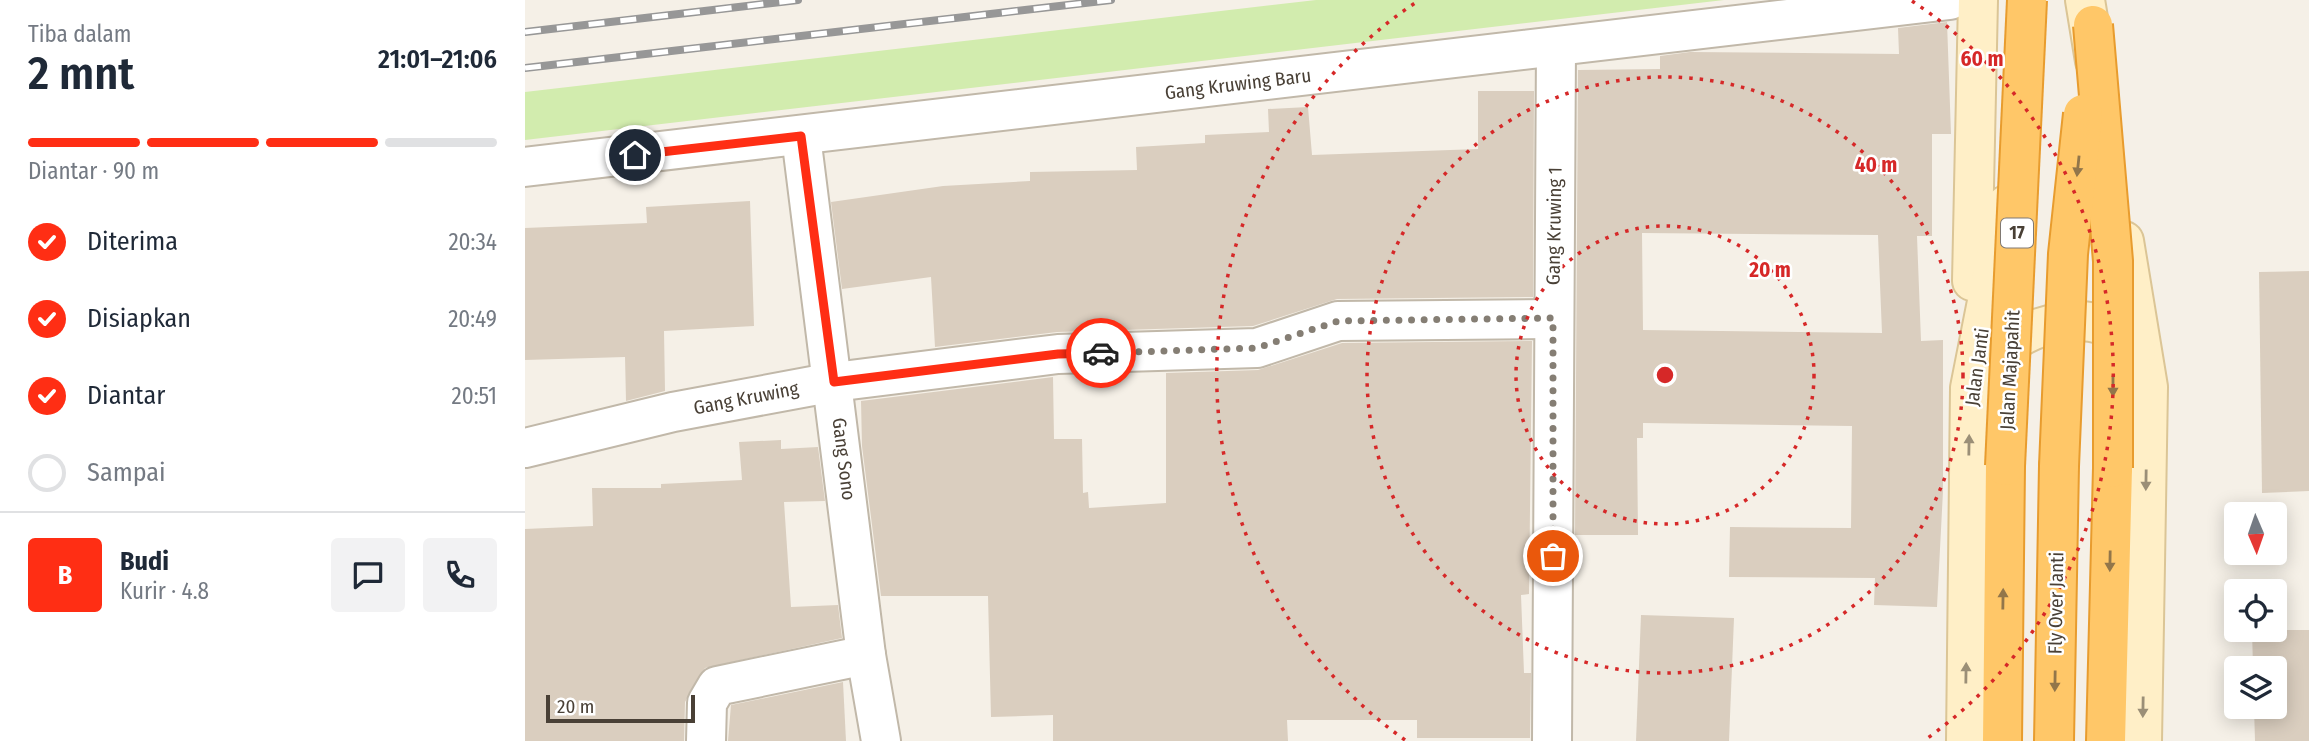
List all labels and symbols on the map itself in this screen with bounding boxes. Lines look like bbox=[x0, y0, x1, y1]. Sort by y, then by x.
text: 60 m bbox=[1961, 46, 2003, 72]
street label: Gang Kruwing Baru bbox=[1164, 64, 1312, 104]
pin bbox=[605, 125, 665, 185]
text: 40 m bbox=[1855, 152, 1897, 178]
one-way arrow bbox=[2072, 155, 2083, 177]
street label: Gang Kruwing 1 bbox=[1541, 167, 1567, 285]
road number: 17 bbox=[2001, 218, 2033, 247]
text: 20 m bbox=[1748, 257, 1791, 283]
street label: Jalan Majapahit bbox=[1995, 309, 2025, 431]
courier bbox=[1066, 318, 1136, 388]
street label: Jalan Janti bbox=[1960, 327, 1994, 407]
centre of rings bbox=[1653, 363, 1677, 387]
one-way arrow bbox=[2107, 375, 2119, 397]
street label: Gang Kruwing bbox=[692, 377, 800, 419]
street label: Gang Sono bbox=[828, 416, 860, 502]
one-way arrow bbox=[1963, 434, 1975, 456]
one-way arrow bbox=[2141, 469, 2152, 491]
north arrow bbox=[2224, 502, 2287, 565]
pin bbox=[1523, 526, 1583, 586]
one-way arrow bbox=[2105, 550, 2116, 572]
street label: Fly Over Janti bbox=[2044, 552, 2068, 654]
one-way arrow bbox=[1997, 588, 2009, 610]
one-way arrow bbox=[1961, 662, 1972, 684]
one-way arrow bbox=[2049, 670, 2061, 692]
scale bar bbox=[546, 692, 695, 724]
one-way arrow bbox=[2137, 696, 2149, 718]

